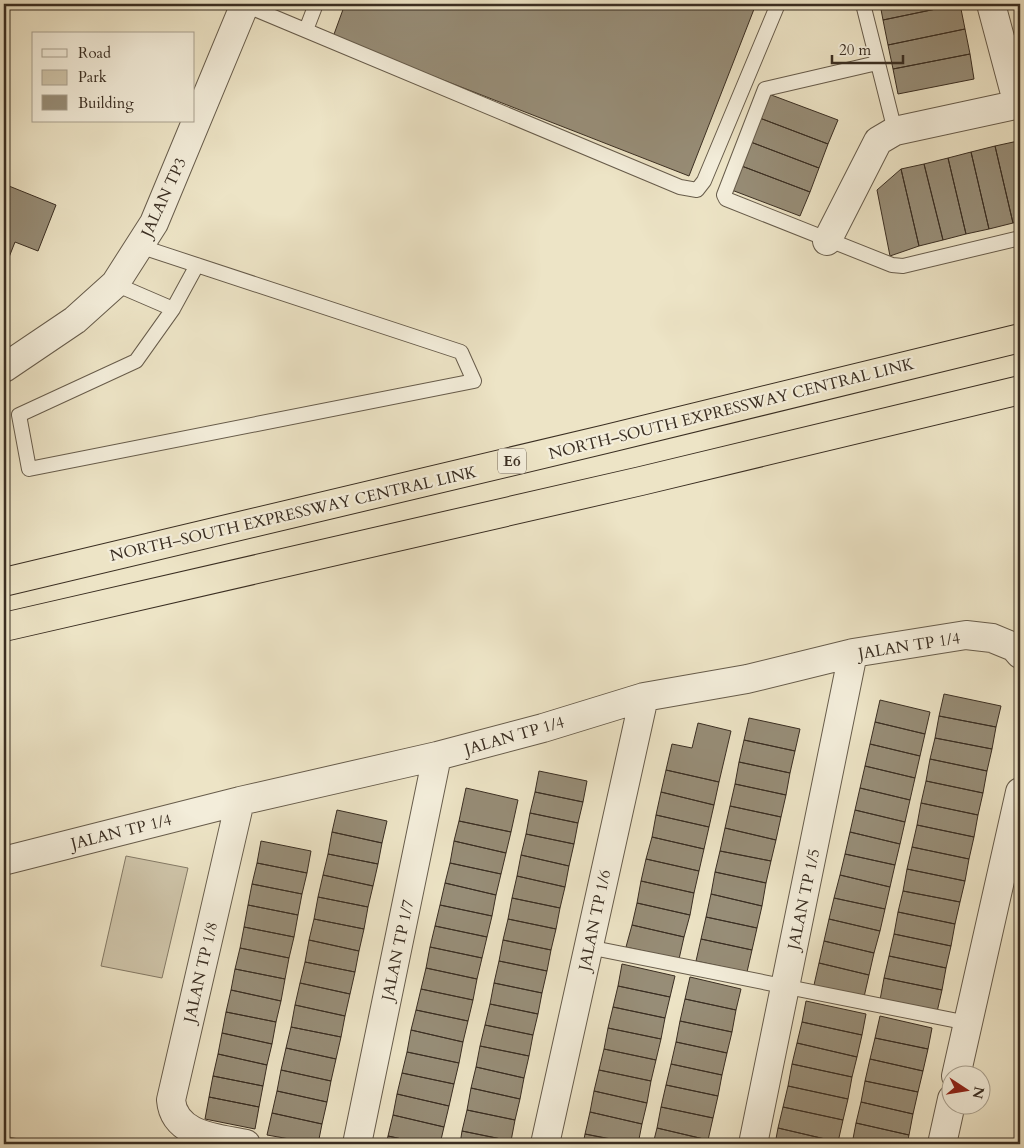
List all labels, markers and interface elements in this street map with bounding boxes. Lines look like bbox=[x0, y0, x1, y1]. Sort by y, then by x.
legend bbox=[32, 32, 195, 122]
scale bar bbox=[832, 32, 903, 64]
text: 20 m bbox=[839, 40, 871, 60]
text: Road bbox=[78, 43, 111, 63]
text: Park bbox=[78, 67, 107, 87]
text: Building bbox=[78, 93, 134, 113]
street label: JALAN TP3 bbox=[135, 154, 192, 242]
street label: NORTH–SOUTH EXPRESSWAY CENTRAL LINK bbox=[546, 353, 916, 465]
road number: E6 bbox=[498, 448, 526, 474]
street label: NORTH–SOUTH EXPRESSWAY CENTRAL LINK bbox=[108, 461, 479, 567]
street label: JALAN TP 1/4 bbox=[855, 627, 962, 665]
street label: JALAN TP 1/4 bbox=[460, 711, 567, 761]
street label: JALAN TP 1/4 bbox=[67, 809, 174, 856]
street label: JALAN TP 1/5 bbox=[782, 847, 825, 954]
street label: JALAN TP 1/6 bbox=[573, 868, 616, 975]
street label: JALAN TP 1/7 bbox=[376, 898, 419, 1005]
street label: JALAN TP 1/8 bbox=[178, 920, 223, 1027]
north arrow bbox=[942, 1066, 992, 1116]
text: N bbox=[968, 1085, 989, 1101]

